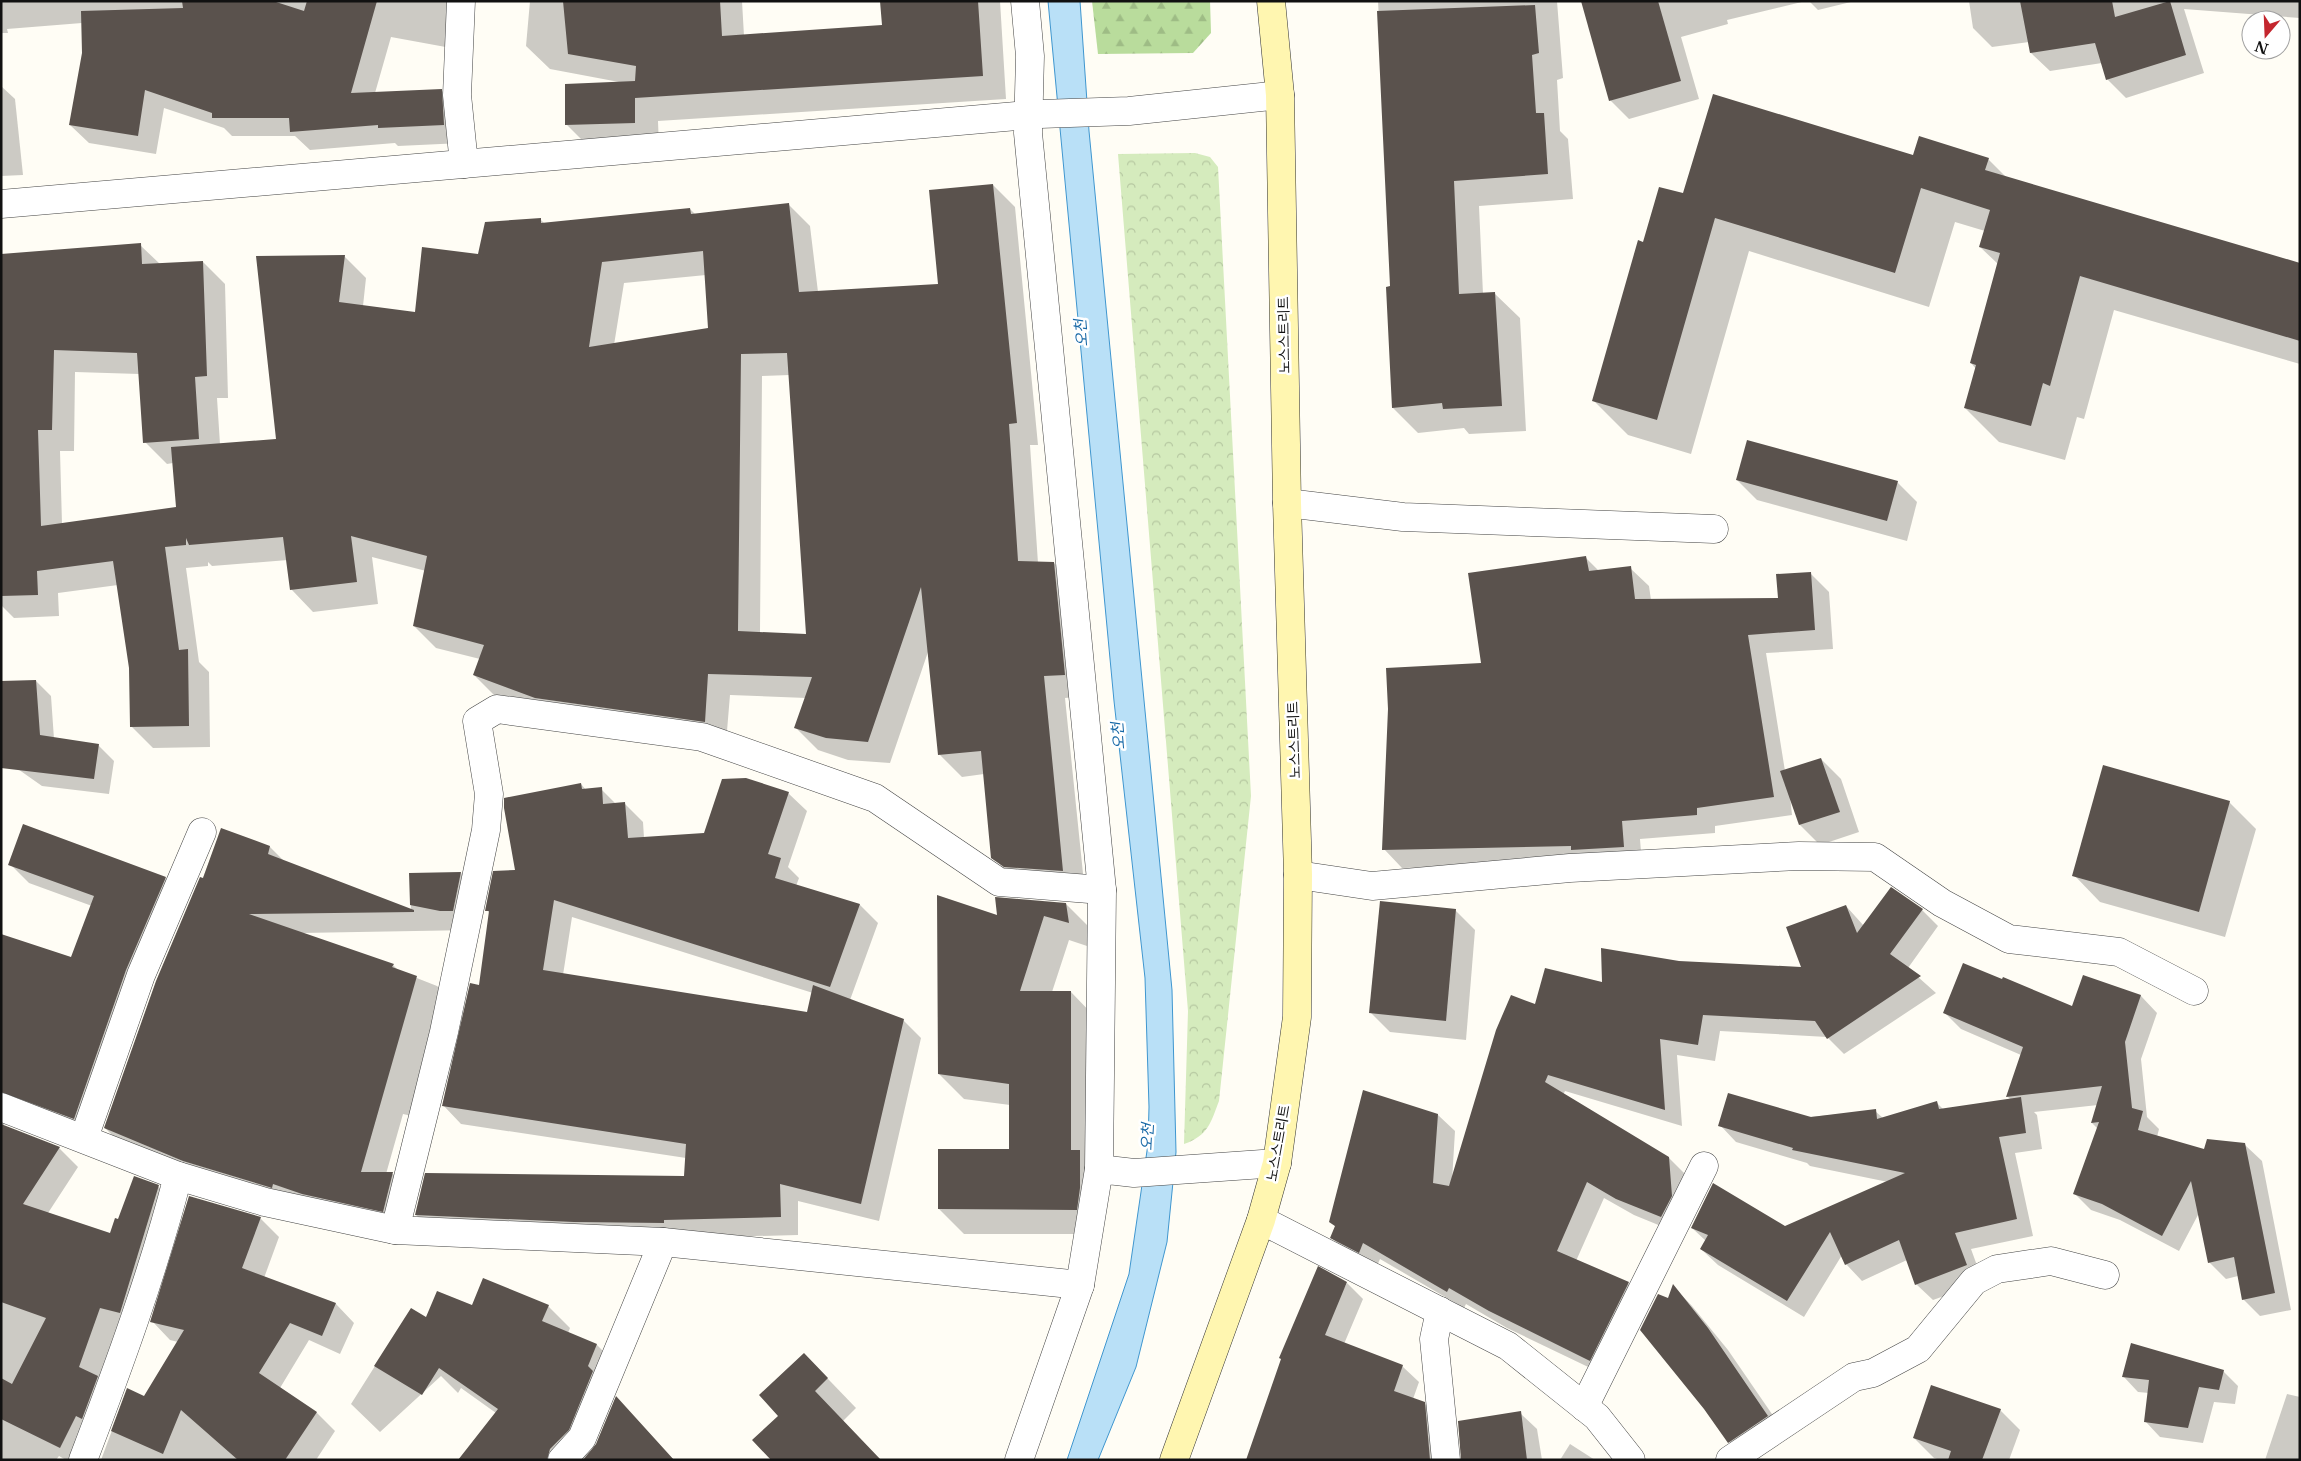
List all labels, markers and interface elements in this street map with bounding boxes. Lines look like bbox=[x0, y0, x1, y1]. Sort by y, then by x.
north arrow bbox=[2241, 10, 2291, 60]
text: N bbox=[2253, 37, 2271, 58]
street label: 노스스트리트 bbox=[1274, 296, 1294, 374]
water label: 오천 bbox=[1070, 316, 1092, 348]
street label: 노스스트리트 bbox=[1284, 701, 1304, 779]
water label: 오천 bbox=[1107, 719, 1129, 751]
street label: 노스스트리트 bbox=[1262, 1103, 1294, 1183]
water label: 오천 bbox=[1137, 1121, 1157, 1151]

